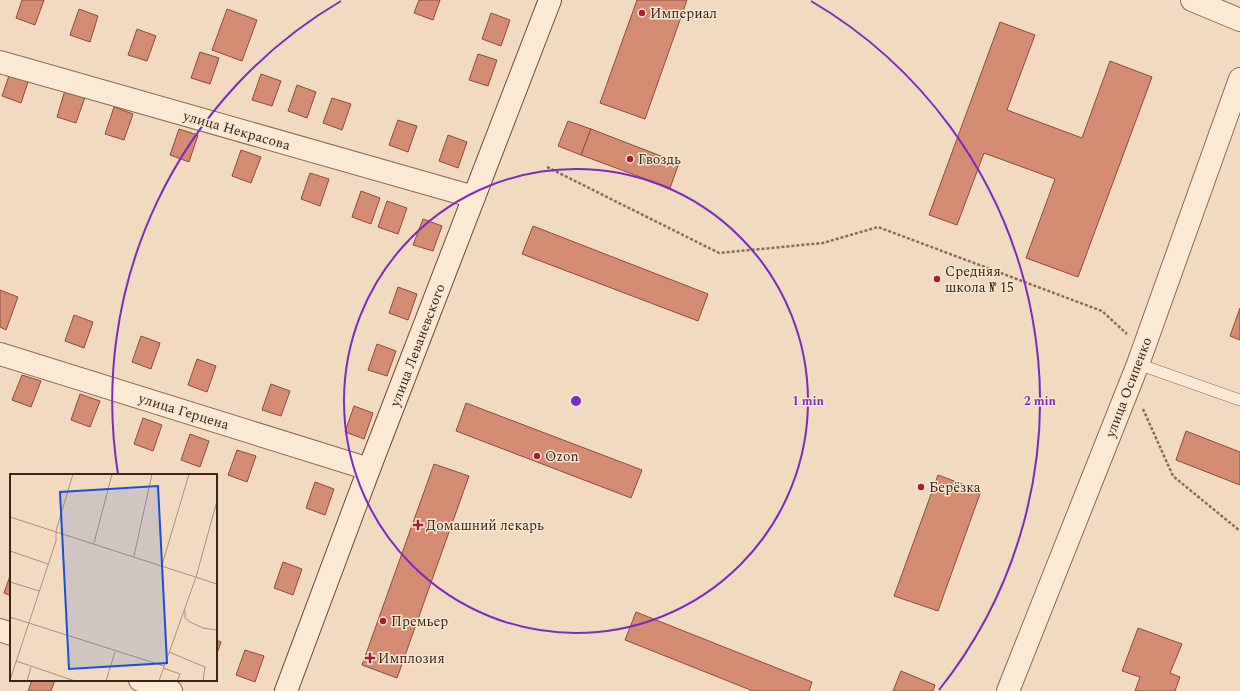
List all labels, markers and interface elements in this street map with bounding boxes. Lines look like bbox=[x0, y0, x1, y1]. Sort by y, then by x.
place label: Империал bbox=[650, 3, 717, 24]
marker: Империал bbox=[637, 8, 647, 18]
street label: улица Некрасова bbox=[180, 105, 293, 156]
place label: Гвоздь bbox=[638, 149, 681, 170]
marker: Гвоздь bbox=[625, 154, 635, 164]
place label: Средняя школа № 15 bbox=[945, 261, 1014, 298]
marker: Средняя школа № 15 bbox=[932, 274, 942, 284]
street label: улица Леваневского bbox=[384, 281, 451, 411]
street label: улица Осипенко bbox=[1099, 334, 1157, 441]
street label: улица Герцена bbox=[135, 387, 232, 435]
text: 1 min bbox=[792, 392, 825, 411]
text: 2 min bbox=[1024, 392, 1057, 411]
centre of rings bbox=[569, 394, 583, 408]
place label: Ozon bbox=[545, 446, 579, 467]
marker: Ozon bbox=[532, 451, 542, 461]
inset map bbox=[10, 474, 217, 681]
place label: Берёзка bbox=[929, 477, 981, 498]
marker: Берёзка bbox=[916, 482, 926, 492]
place label: Домашний лекарь bbox=[426, 515, 544, 536]
marker: Домашний лекарь bbox=[413, 520, 423, 530]
place label: Премьер bbox=[391, 611, 448, 632]
marker: Премьер bbox=[378, 616, 388, 626]
place label: Имплозия bbox=[378, 648, 445, 669]
marker: Имплозия bbox=[365, 653, 375, 663]

